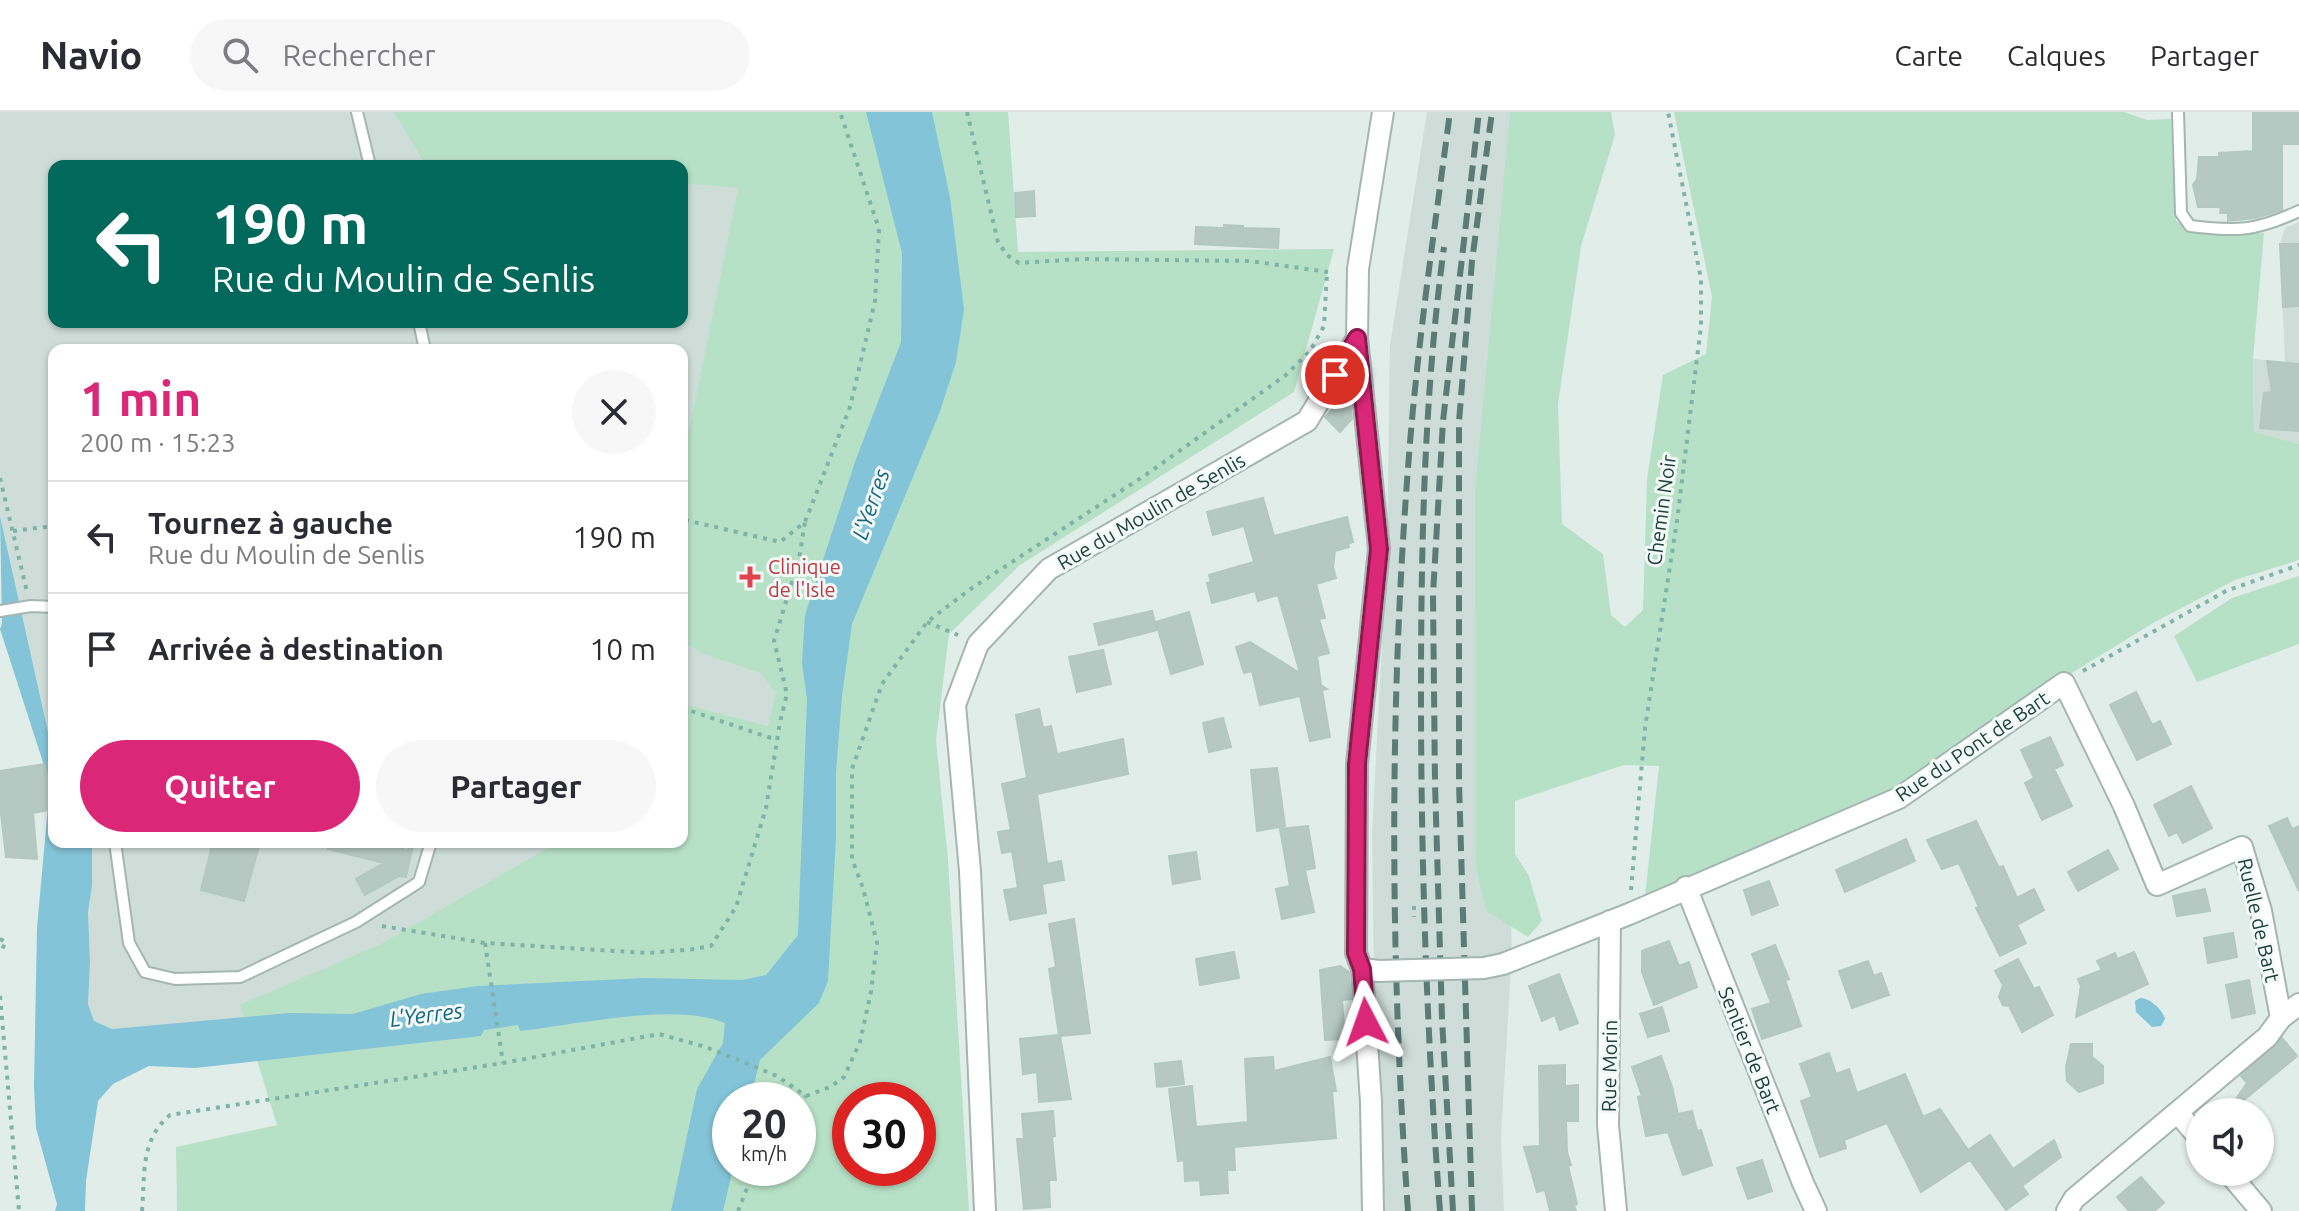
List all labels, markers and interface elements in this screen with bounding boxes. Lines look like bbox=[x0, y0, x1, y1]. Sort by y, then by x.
search box bbox=[190, 19, 750, 91]
icon: search bbox=[218, 33, 262, 77]
text: Navio bbox=[40, 34, 142, 76]
text: Rechercher bbox=[282, 38, 436, 72]
text: Carte bbox=[1894, 40, 1963, 71]
text: Calques bbox=[2007, 40, 2106, 71]
text: Partager bbox=[2150, 40, 2259, 71]
icon: left bbox=[80, 192, 184, 296]
text: 190 m bbox=[212, 192, 368, 255]
text: Rue du Moulin de Senlis bbox=[212, 258, 595, 299]
pin bbox=[1301, 341, 1369, 409]
icon: arrive bbox=[1313, 353, 1357, 397]
button: close bbox=[572, 370, 656, 454]
text: 1 min bbox=[80, 371, 201, 425]
text: 200 m · 15:23 bbox=[80, 428, 236, 457]
street label: Rue du Moulin de Senlis bbox=[1053, 448, 1249, 574]
street label: Chemin Noir bbox=[1642, 453, 1680, 567]
water label: L'Yerres bbox=[846, 465, 894, 543]
text: Tournez à gauche bbox=[148, 506, 393, 540]
icon: left bbox=[80, 515, 124, 559]
text: 190 m bbox=[572, 520, 656, 554]
text: Rue du Moulin de Senlis bbox=[148, 540, 425, 569]
place label: Clinique de l'Isle bbox=[768, 555, 841, 601]
marker: Clinique de l'Isle bbox=[739, 566, 761, 588]
icon: arrive bbox=[80, 627, 124, 671]
text: Arrivée à destination bbox=[148, 632, 444, 666]
text: 10 m bbox=[589, 632, 656, 666]
street label: Rue du Pont de Bart bbox=[1891, 686, 2053, 806]
button: Quitter bbox=[80, 740, 360, 832]
button: Partager bbox=[376, 740, 656, 832]
street label: Ruelle de Bart bbox=[2234, 856, 2284, 984]
position arrow bbox=[1324, 980, 1408, 1064]
street label: Sentier de Bart bbox=[1714, 983, 1786, 1117]
water label: L'Yerres bbox=[388, 997, 464, 1031]
street label: Rue Morin bbox=[1597, 1020, 1621, 1112]
speed limit sign: 30 bbox=[832, 1082, 936, 1186]
map controls bbox=[2186, 1098, 2274, 1186]
button: sound bbox=[2186, 1098, 2274, 1186]
text: 20 bbox=[741, 1101, 787, 1146]
text: km/h bbox=[741, 1142, 787, 1165]

